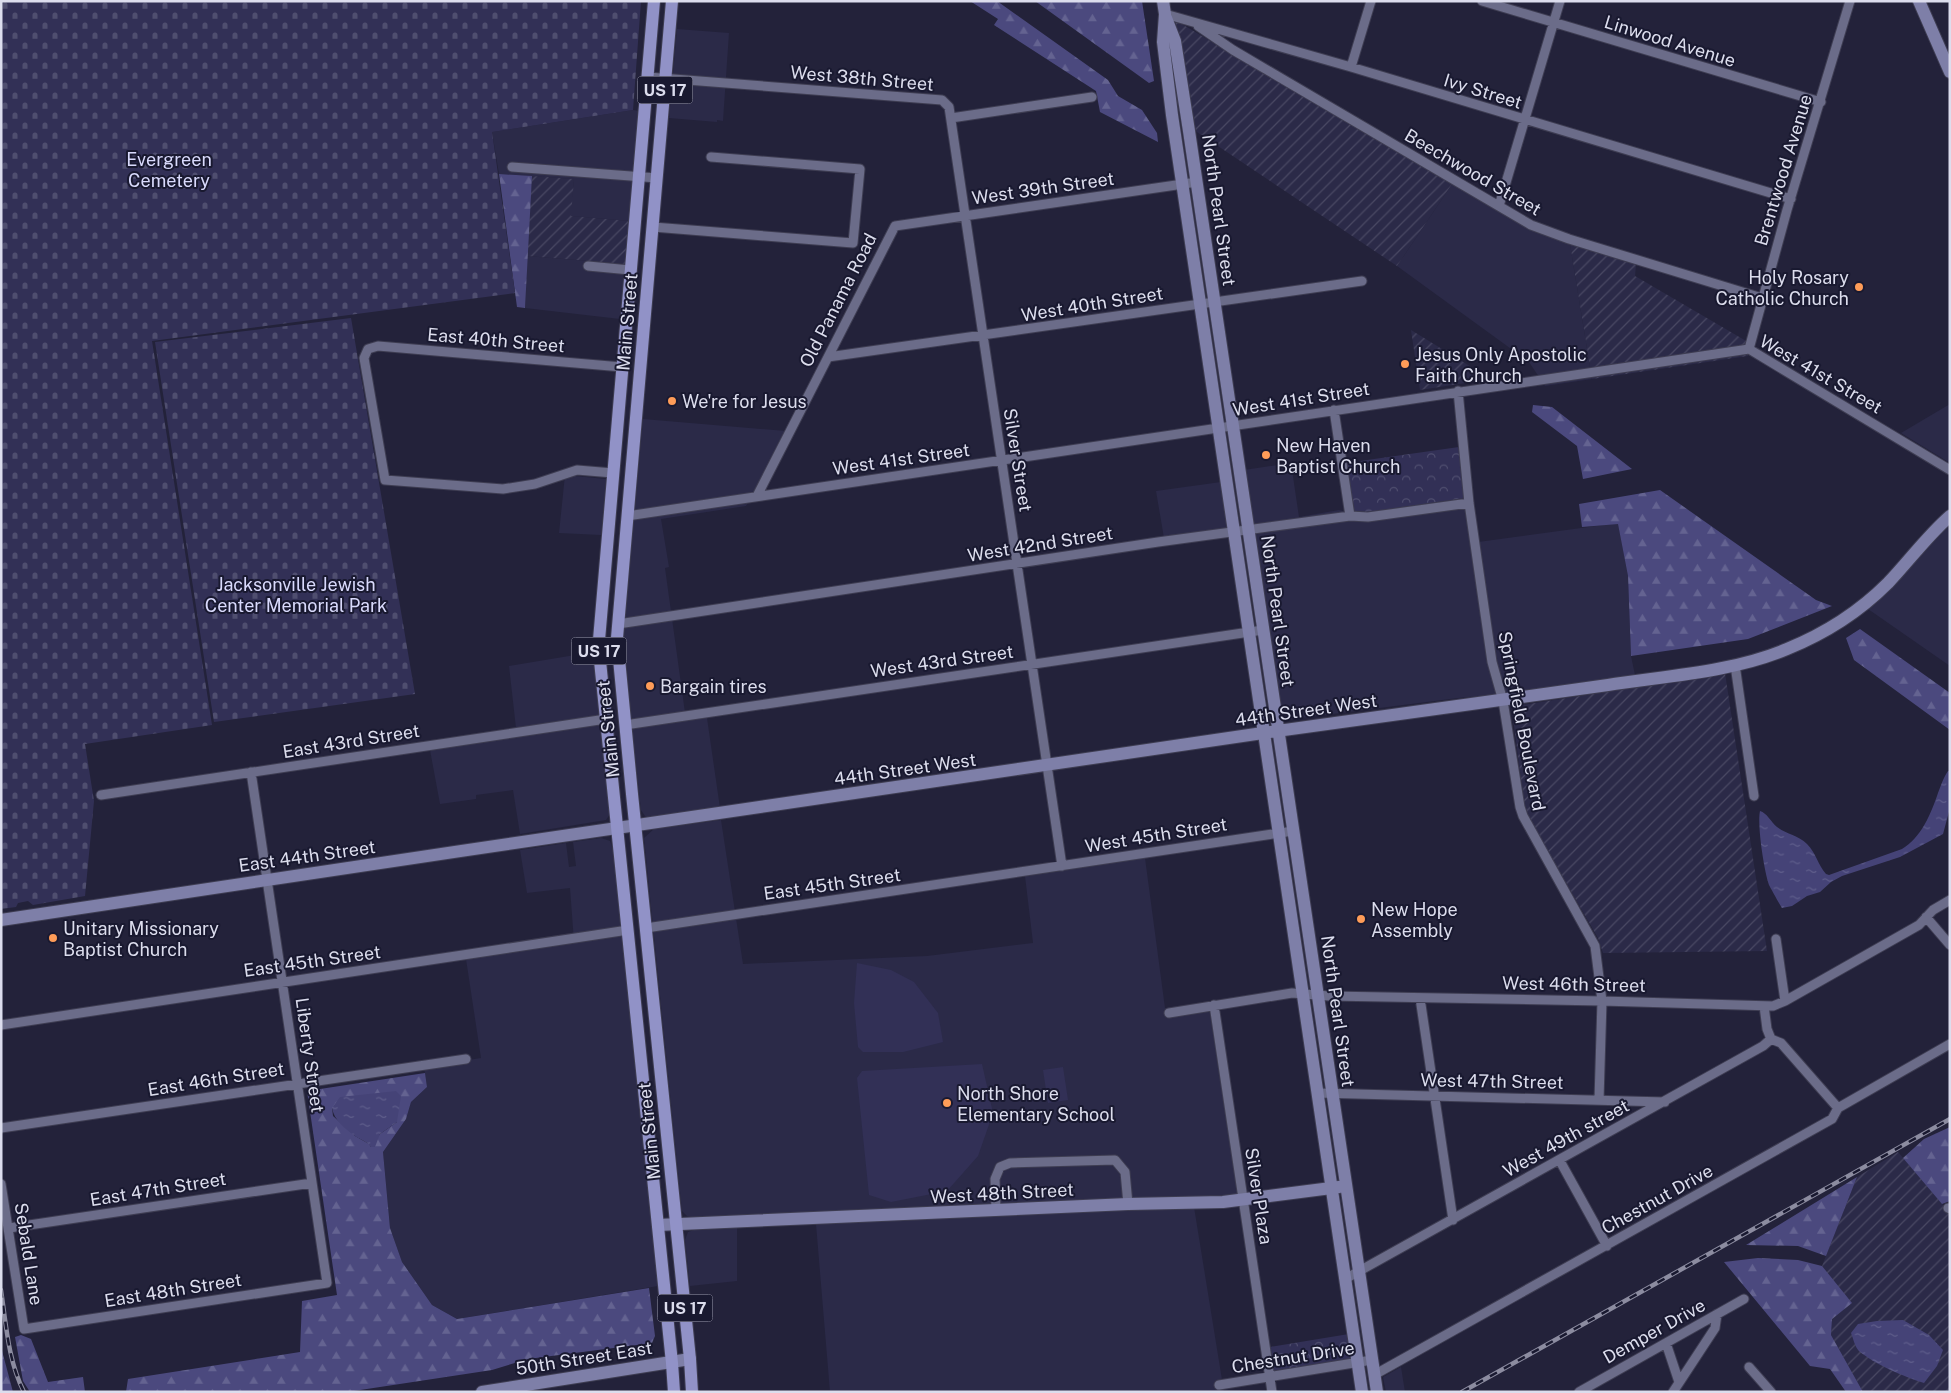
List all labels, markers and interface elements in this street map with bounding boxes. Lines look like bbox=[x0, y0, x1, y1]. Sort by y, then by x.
street label: Linwood Avenue bbox=[1602, 11, 1738, 71]
street label: West 38th Street bbox=[789, 61, 935, 95]
street label: Ivy Street bbox=[1441, 69, 1525, 113]
road number: US 17 bbox=[638, 76, 692, 104]
street label: Brentwood Avenue bbox=[1750, 92, 1816, 248]
street label: Beechwood Street bbox=[1401, 124, 1545, 220]
street label: North Pearl Street bbox=[1198, 133, 1240, 287]
park label: Evergreen Cemetery bbox=[126, 149, 212, 191]
street label: West 39th Street bbox=[970, 168, 1116, 208]
street label: Old Panama Road bbox=[795, 230, 881, 370]
place label: Holy Rosary Catholic Church bbox=[1715, 267, 1849, 309]
street label: Main Street bbox=[612, 272, 642, 372]
marker: Holy Rosary Catholic Church bbox=[1853, 281, 1865, 293]
street label: West 40th Street bbox=[1020, 282, 1164, 326]
street label: East 40th Street bbox=[426, 324, 566, 356]
street label: West 41st Street bbox=[1756, 330, 1886, 418]
place label: Jesus Only Apostolic Faith Church bbox=[1415, 344, 1587, 386]
marker: Jesus Only Apostolic Faith Church bbox=[1399, 358, 1411, 370]
street label: West 41st Street bbox=[1231, 378, 1371, 420]
place label: We're for Jesus bbox=[682, 391, 807, 412]
marker: We're for Jesus bbox=[666, 395, 678, 407]
street label: Silver Street bbox=[999, 407, 1037, 513]
place label: New Haven Baptist Church bbox=[1276, 435, 1400, 477]
street label: West 41st Street bbox=[831, 439, 971, 479]
marker: New Haven Baptist Church bbox=[1260, 449, 1272, 461]
street label: West 42nd Street bbox=[966, 522, 1114, 566]
street label: North Pearl Street bbox=[1257, 534, 1299, 688]
park label: Jacksonville Jewish Center Memorial Park bbox=[205, 574, 387, 616]
street label: Springfield Boulevard bbox=[1494, 630, 1550, 812]
road number: US 17 bbox=[572, 637, 626, 664]
street label: West 43rd Street bbox=[869, 641, 1015, 681]
place label: Bargain tires bbox=[660, 676, 767, 697]
street label: Main Street bbox=[592, 679, 624, 779]
marker: Bargain tires bbox=[644, 680, 656, 692]
street label: 44th Street West bbox=[1234, 690, 1378, 730]
street label: East 43rd Street bbox=[281, 720, 421, 762]
street label: 44th Street West bbox=[833, 749, 977, 789]
street label: West 45th Street bbox=[1083, 813, 1229, 857]
street label: East 44th Street bbox=[237, 836, 377, 876]
street label: East 45th Street bbox=[762, 864, 902, 904]
place label: New Hope Assembly bbox=[1371, 899, 1458, 941]
marker: New Hope Assembly bbox=[1355, 913, 1367, 925]
place label: Unitary Missionary Baptist Church bbox=[63, 918, 219, 960]
marker: Unitary Missionary Baptist Church bbox=[47, 932, 59, 944]
street label: North Pearl Street bbox=[1317, 934, 1359, 1088]
street label: East 45th Street bbox=[242, 941, 382, 981]
street label: West 46th Street bbox=[1502, 972, 1646, 996]
street label: Liberty Street bbox=[292, 996, 328, 1114]
street label: East 46th Street bbox=[146, 1058, 286, 1100]
street label: West 47th Street bbox=[1420, 1069, 1564, 1093]
street label: Main Street bbox=[633, 1081, 665, 1181]
place label: North Shore Elementary School bbox=[957, 1083, 1115, 1125]
street label: West 49th street bbox=[1499, 1095, 1633, 1181]
marker: North Shore Elementary School bbox=[941, 1097, 953, 1109]
street label: Silver Plaza bbox=[1241, 1146, 1277, 1246]
street label: Chestnut Drive bbox=[1598, 1160, 1716, 1238]
street label: East 47th Street bbox=[88, 1168, 228, 1210]
street label: West 48th Street bbox=[930, 1179, 1074, 1207]
street label: Sebald Lane bbox=[11, 1201, 47, 1307]
street label: East 48th Street bbox=[103, 1269, 243, 1311]
street label: Demper Drive bbox=[1599, 1294, 1709, 1368]
road number: US 17 bbox=[658, 1295, 712, 1322]
street label: 50th Street East bbox=[514, 1337, 654, 1379]
street label: Chestnut Drive bbox=[1230, 1337, 1356, 1377]

